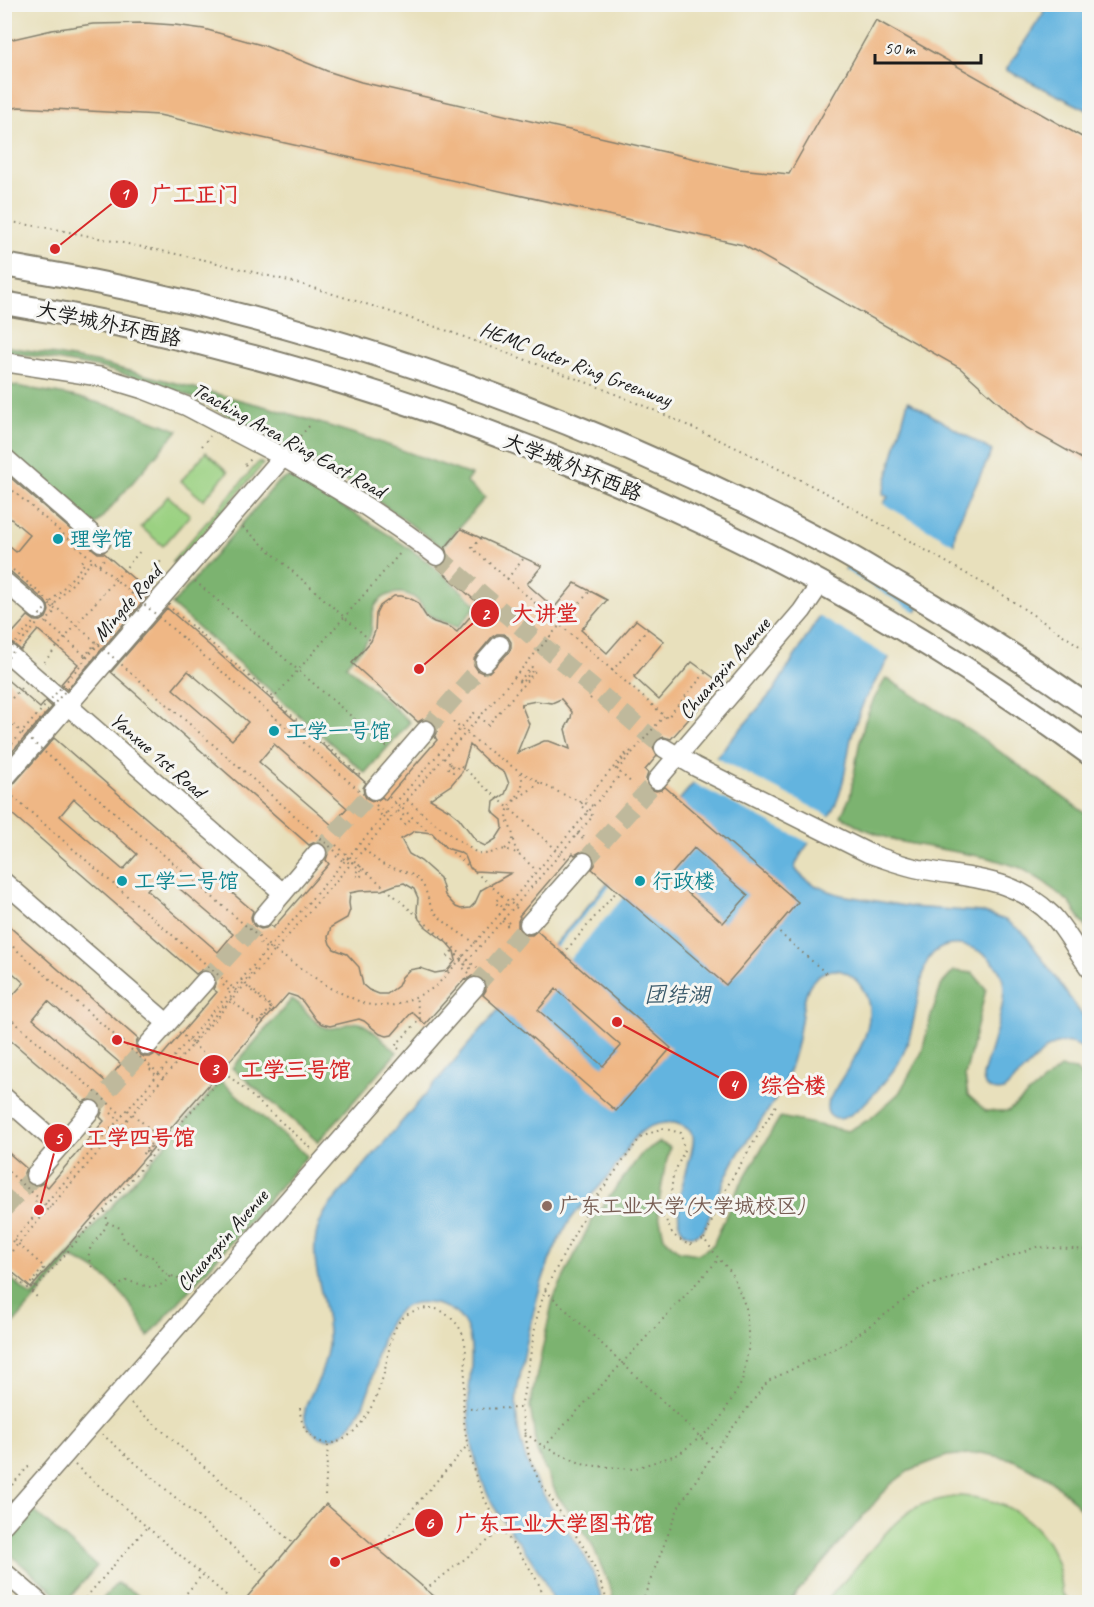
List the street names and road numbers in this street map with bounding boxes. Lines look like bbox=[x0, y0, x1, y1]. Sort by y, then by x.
street label: 大学城外环西路 bbox=[34, 296, 184, 352]
street label: HEMC Outer Ring Greenway bbox=[477, 316, 677, 413]
street label: Teaching Area Ring East Road bbox=[188, 376, 393, 506]
street label: 大学城外环西路 bbox=[500, 427, 646, 507]
street label: Mingde Road bbox=[87, 557, 170, 646]
street label: Chuangxin Avenue bbox=[673, 611, 776, 724]
street label: Yanxue 1st Road bbox=[105, 706, 213, 805]
street label: Chuangxin Avenue bbox=[171, 1183, 274, 1296]

